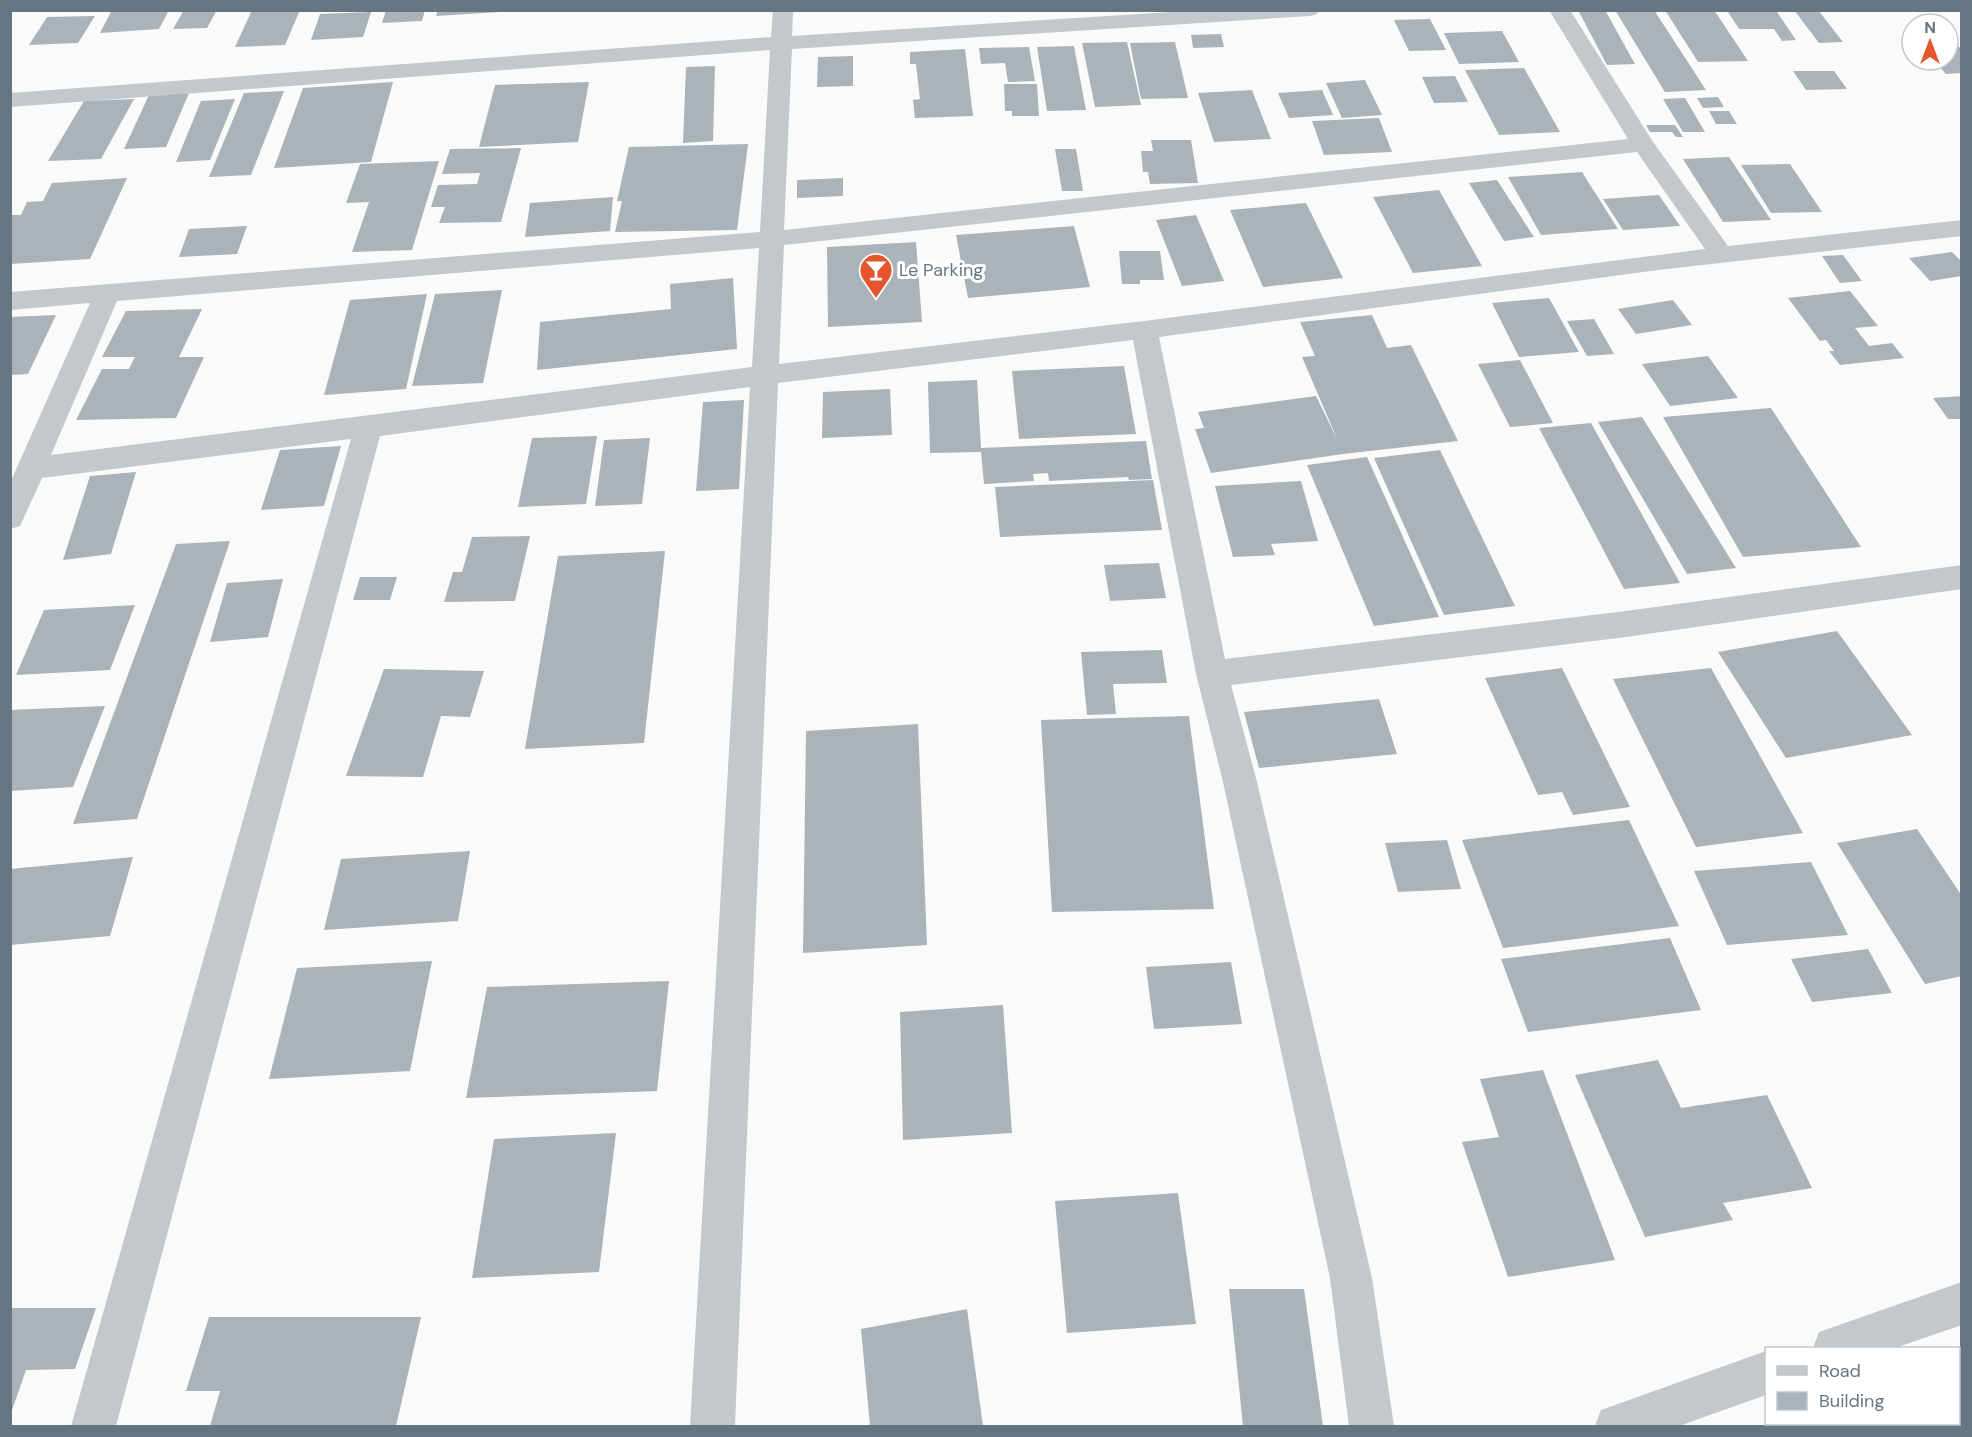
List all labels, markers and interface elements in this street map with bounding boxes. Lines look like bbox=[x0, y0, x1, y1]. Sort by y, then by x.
north arrow bbox=[1900, 12, 1960, 72]
text: N bbox=[1924, 17, 1936, 38]
bar icon: Le Parking bbox=[858, 252, 894, 299]
place label: Le Parking bbox=[899, 258, 983, 282]
legend bbox=[1765, 1347, 1960, 1425]
text: Road bbox=[1819, 1359, 1861, 1383]
text: Building bbox=[1819, 1389, 1884, 1413]

